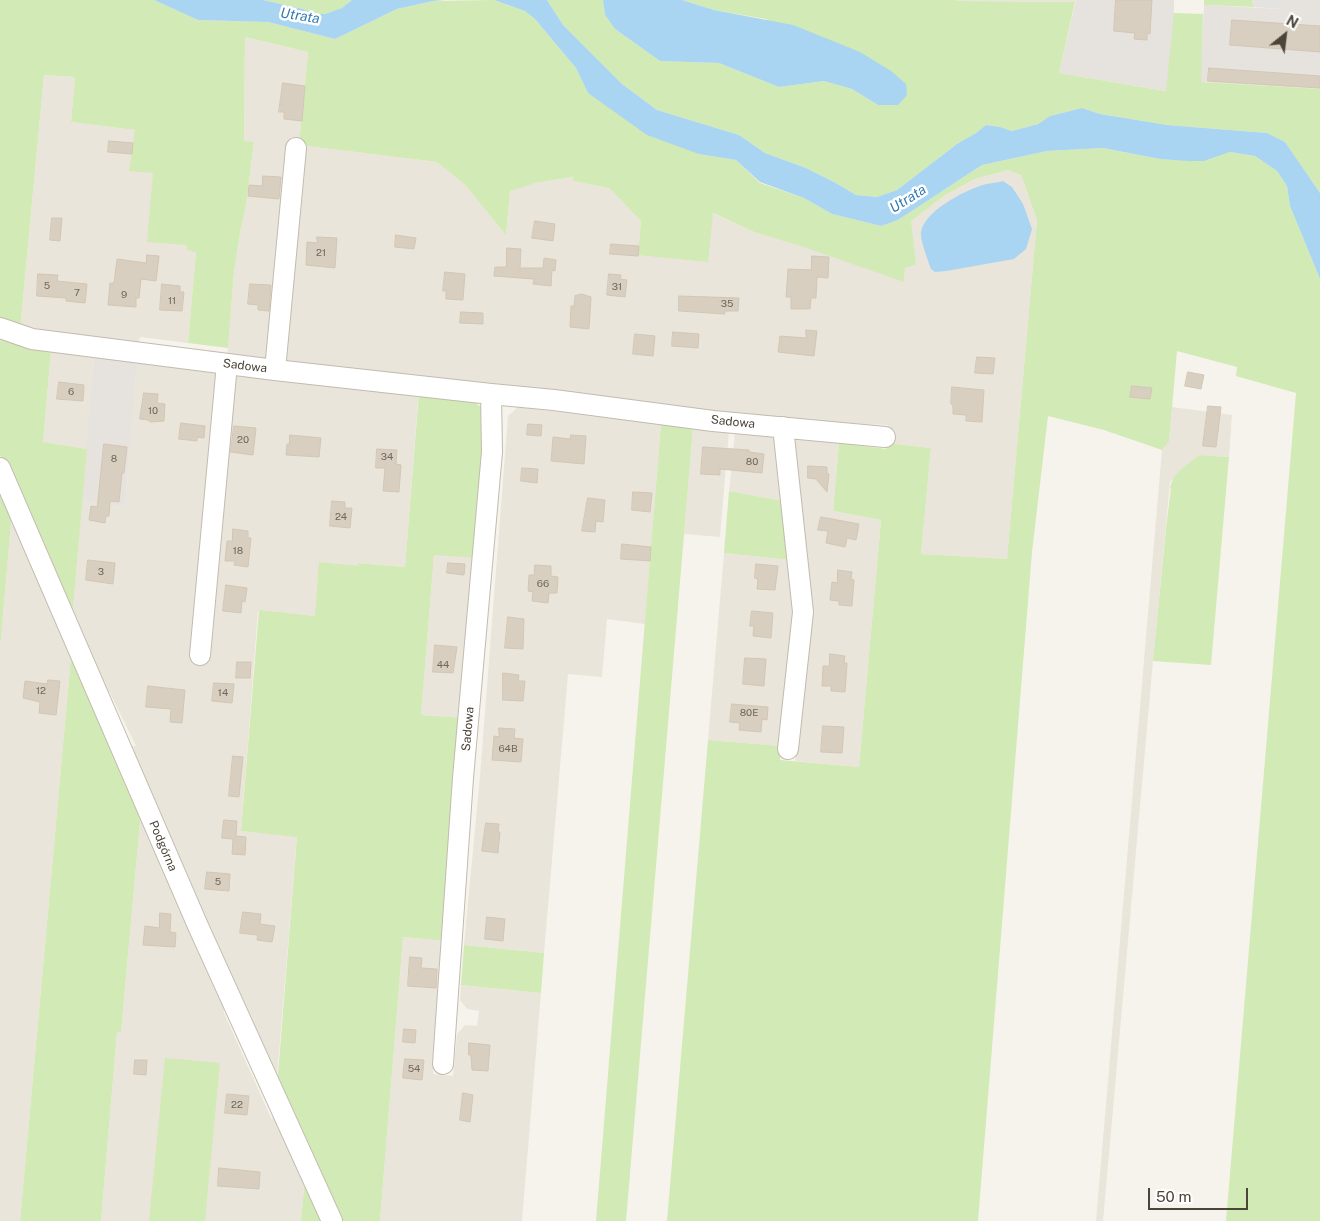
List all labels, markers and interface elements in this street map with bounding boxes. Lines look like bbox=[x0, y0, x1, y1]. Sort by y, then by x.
water label: Utrata bbox=[279, 5, 321, 27]
north arrow bbox=[1260, 10, 1310, 60]
text: N bbox=[1284, 12, 1301, 32]
water label: Utrata bbox=[887, 181, 929, 217]
house number: 21 bbox=[316, 247, 326, 259]
house number: 5 bbox=[44, 280, 50, 292]
house number: 31 bbox=[612, 281, 622, 293]
house number: 7 bbox=[74, 287, 80, 299]
house number: 9 bbox=[121, 289, 127, 301]
house number: 11 bbox=[168, 295, 176, 307]
house number: 35 bbox=[721, 298, 733, 310]
street label: Sadowa bbox=[222, 356, 268, 376]
house number: 6 bbox=[68, 386, 74, 398]
house number: 10 bbox=[148, 405, 158, 417]
street label: Sadowa bbox=[710, 413, 756, 431]
house number: 20 bbox=[237, 434, 249, 446]
house number: 34 bbox=[381, 451, 393, 463]
house number: 8 bbox=[111, 453, 117, 465]
house number: 80 bbox=[746, 456, 758, 468]
house number: 24 bbox=[335, 511, 347, 523]
house number: 18 bbox=[233, 545, 243, 557]
house number: 3 bbox=[98, 566, 104, 578]
house number: 66 bbox=[537, 578, 549, 590]
house number: 44 bbox=[437, 659, 449, 671]
house number: 12 bbox=[36, 685, 46, 697]
house number: 14 bbox=[218, 687, 228, 699]
street label: Sadowa bbox=[459, 706, 477, 752]
house number: 80E bbox=[740, 707, 758, 719]
house number: 64B bbox=[498, 743, 518, 755]
street label: Podgórna bbox=[146, 818, 180, 874]
house number: 5 bbox=[215, 876, 221, 888]
house number: 54 bbox=[408, 1063, 420, 1075]
house number: 22 bbox=[231, 1099, 243, 1111]
scale bar bbox=[1150, 1178, 1250, 1210]
text: 50 m bbox=[1156, 1188, 1191, 1205]

